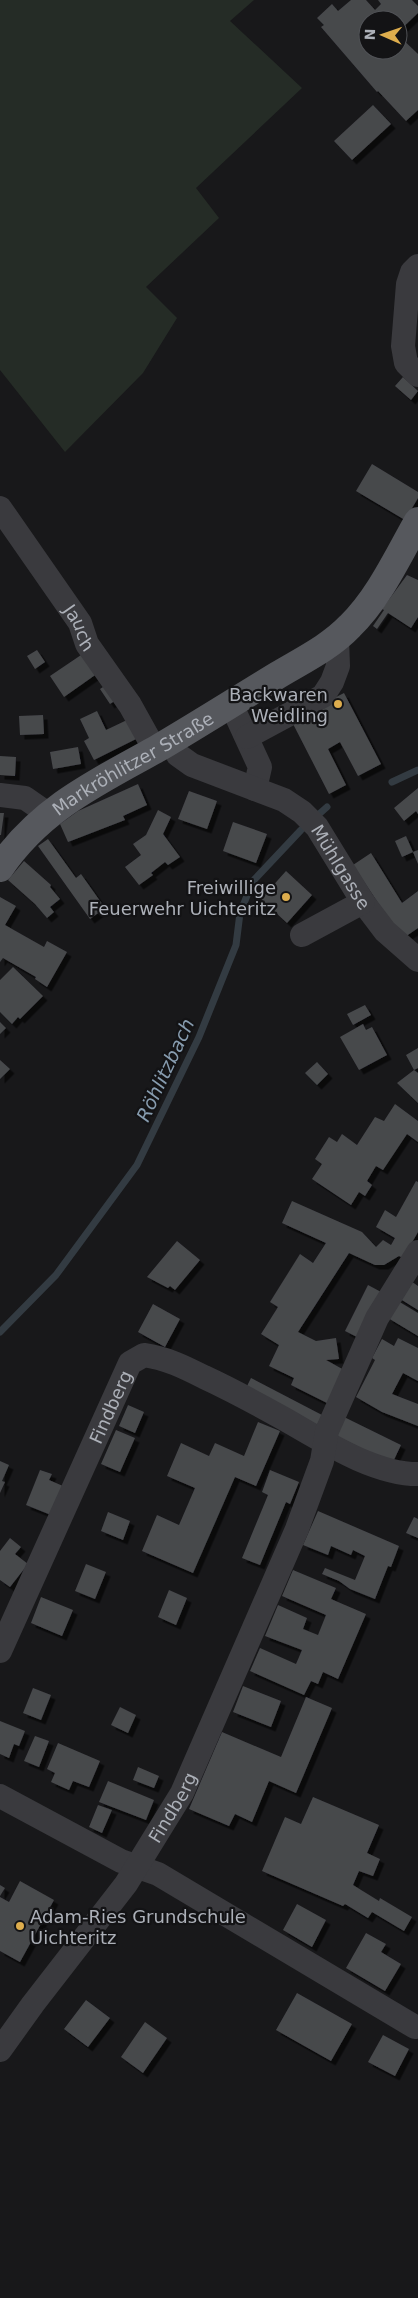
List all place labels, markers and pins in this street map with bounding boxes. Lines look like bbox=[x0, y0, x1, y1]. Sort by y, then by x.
place label: Backwaren Weidling bbox=[229, 684, 328, 726]
marker: Backwaren Weidling bbox=[332, 698, 344, 710]
place label: Freiwillige Feuerwehr Uichteritz bbox=[89, 877, 276, 919]
marker: Freiwillige Feuerwehr Uichteritz bbox=[280, 891, 292, 903]
place label: Adam-Ries Grundschule Uichteritz bbox=[30, 1906, 246, 1948]
marker: Adam-Ries Grundschule Uichteritz bbox=[14, 1920, 26, 1932]

